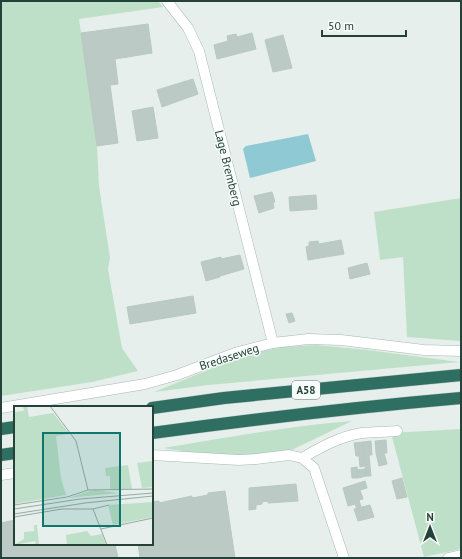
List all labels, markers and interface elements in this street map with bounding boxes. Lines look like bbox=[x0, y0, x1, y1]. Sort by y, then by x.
scale bar bbox=[322, 12, 406, 38]
text: 50 m bbox=[328, 18, 354, 33]
street label: Lage Bremberg bbox=[212, 128, 245, 207]
street label: Bredaseweg bbox=[197, 340, 261, 373]
road number: A58 bbox=[292, 381, 320, 399]
inset map bbox=[14, 406, 153, 545]
north arrow bbox=[410, 507, 450, 547]
text: N bbox=[426, 510, 434, 524]

